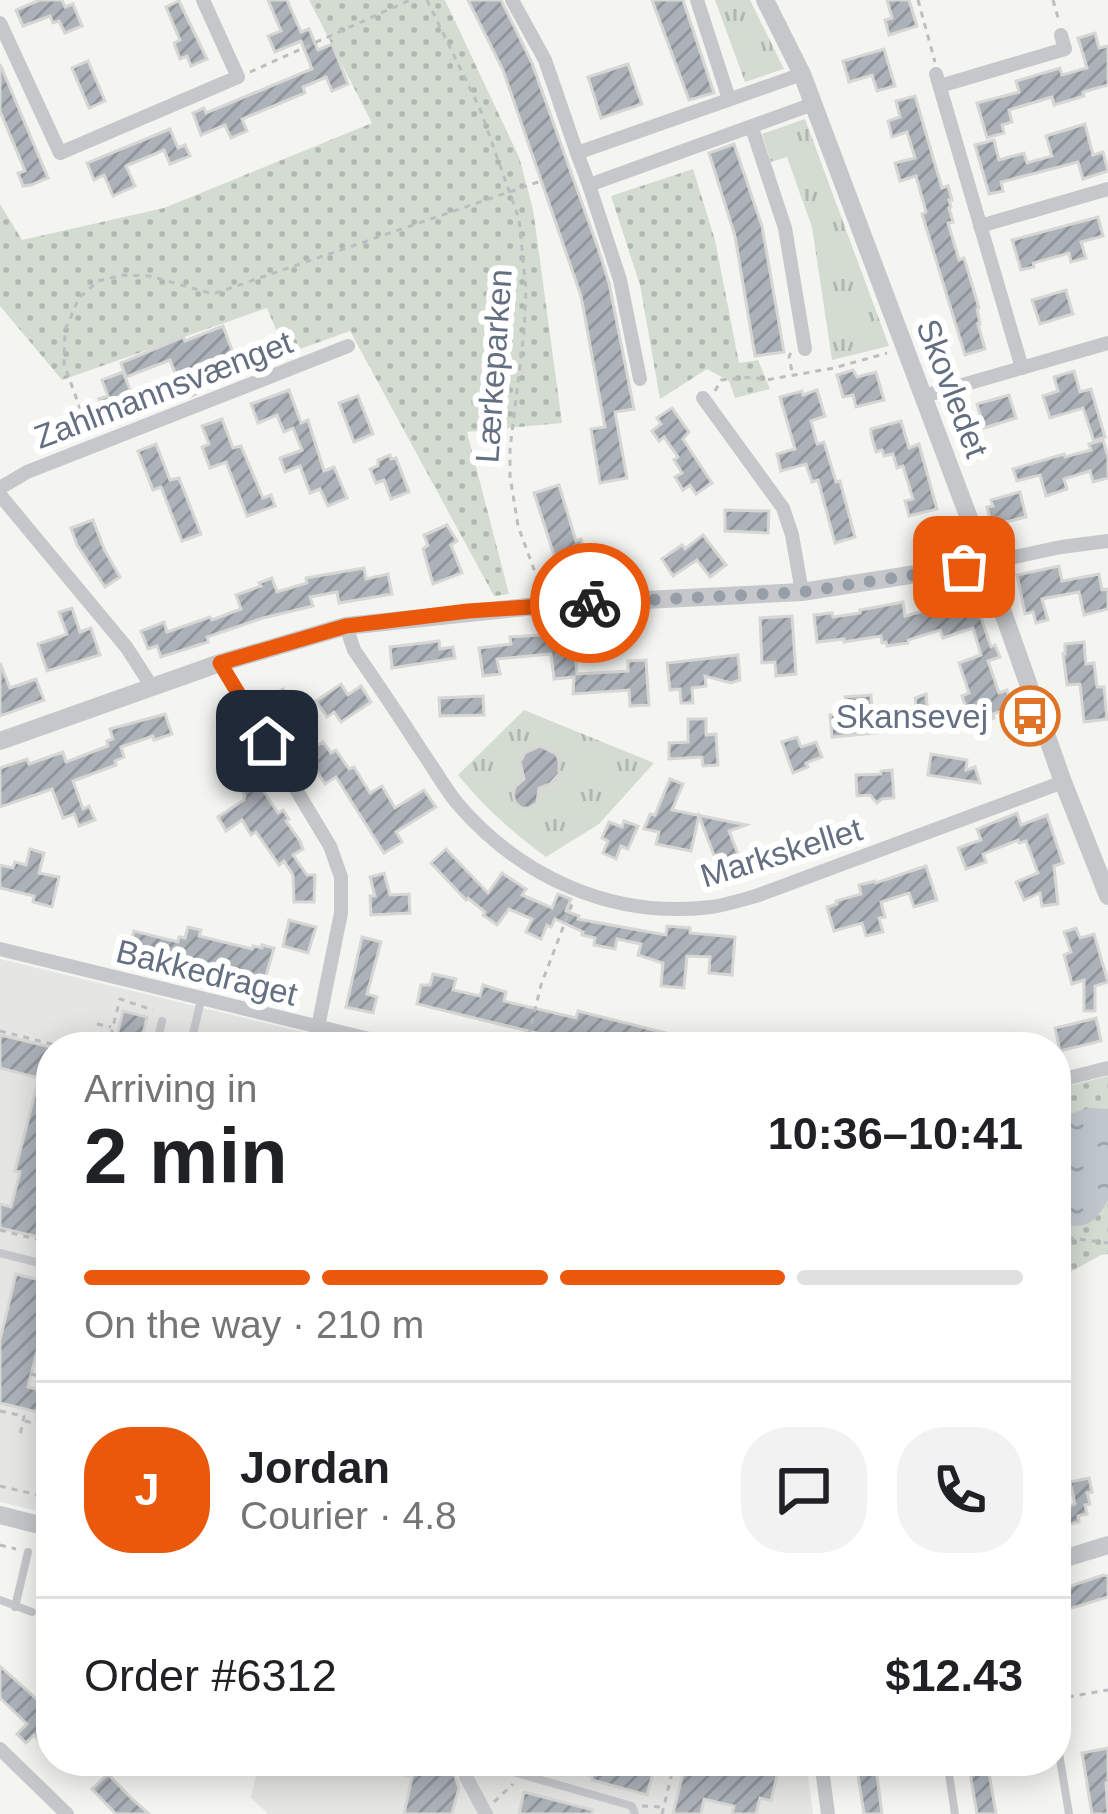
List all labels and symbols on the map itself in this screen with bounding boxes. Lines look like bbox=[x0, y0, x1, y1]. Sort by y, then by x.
street label: Lærkeparken bbox=[468, 268, 519, 464]
street label: Skovledet bbox=[909, 314, 996, 462]
street label: Zahlmannsvænget bbox=[29, 323, 297, 456]
pin bbox=[913, 516, 1015, 618]
courier bbox=[530, 543, 650, 663]
bus stop icon: Skansevej bbox=[999, 685, 1061, 747]
pin bbox=[216, 690, 318, 792]
place label: Skansevej bbox=[836, 698, 988, 735]
street label: Markskellet bbox=[696, 810, 866, 895]
street label: Bakkedraget bbox=[113, 932, 301, 1013]

